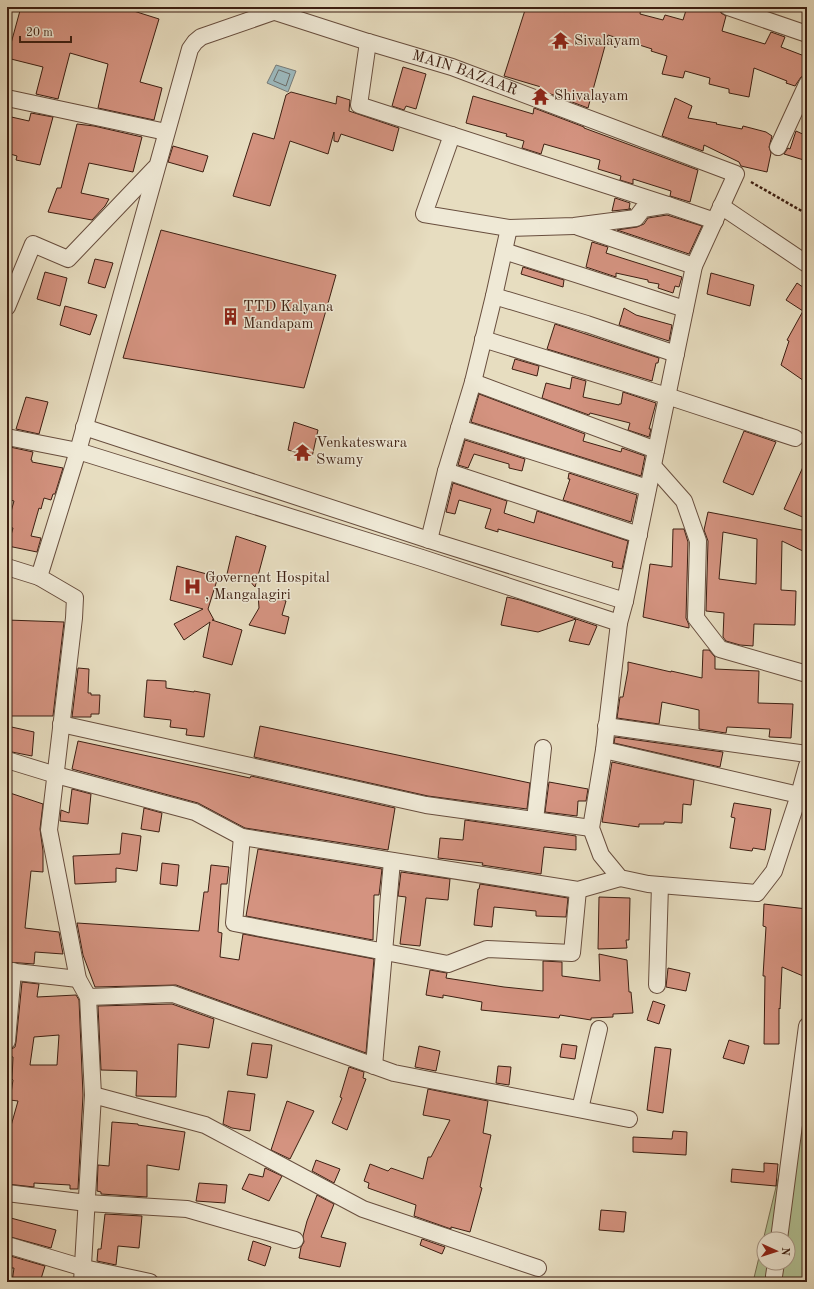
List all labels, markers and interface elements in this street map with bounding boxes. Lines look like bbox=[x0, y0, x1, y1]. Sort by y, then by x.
scale bar bbox=[20, 18, 71, 44]
text: 20 m bbox=[26, 27, 53, 39]
temple icon: Sivalayam bbox=[551, 31, 571, 51]
place label: Sivalayam bbox=[574, 34, 640, 49]
street label: MAIN BAZAAR bbox=[410, 48, 520, 98]
temple icon: Shivalayam bbox=[531, 86, 551, 106]
place label: Shivalayam bbox=[554, 89, 628, 104]
place label: TTD Kalyana Mandapam bbox=[243, 300, 334, 332]
building icon: TTD Kalyana Mandapam bbox=[220, 306, 240, 326]
place label: Venkateswara Swamy bbox=[316, 436, 408, 468]
temple icon: Venkateswara Swamy bbox=[293, 442, 313, 462]
place label: Governent Hospital , Mangalagiri bbox=[205, 571, 330, 603]
hospital icon: Governent Hospital , Mangalagiri bbox=[182, 577, 202, 597]
north arrow bbox=[756, 1231, 796, 1271]
text: N bbox=[779, 1247, 790, 1257]

